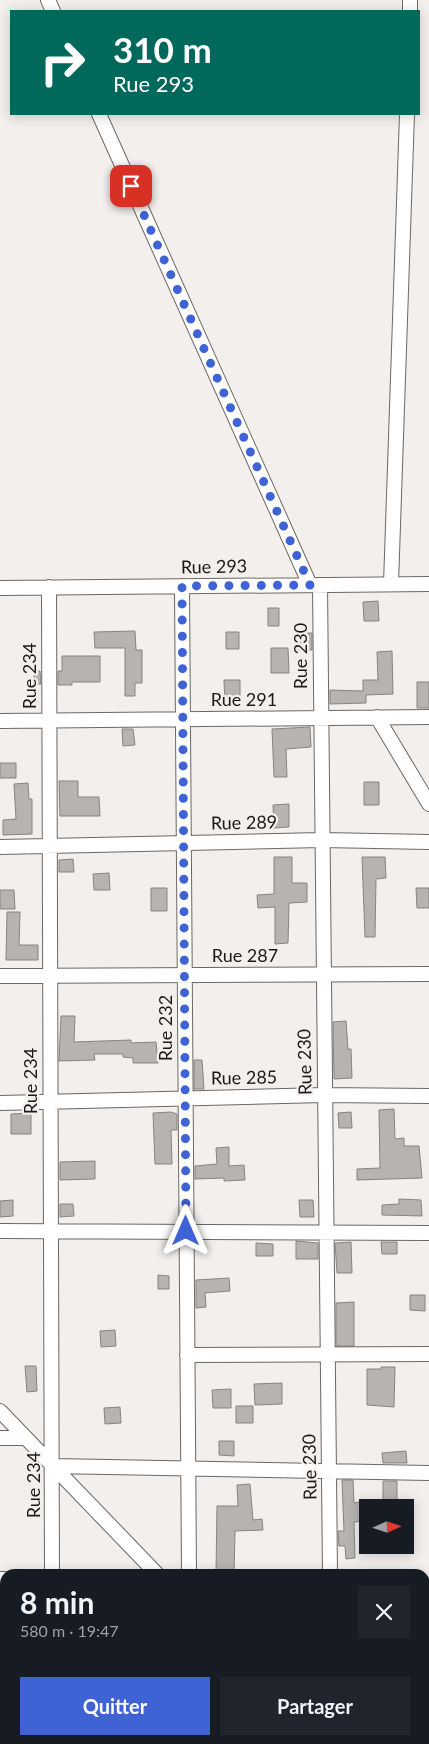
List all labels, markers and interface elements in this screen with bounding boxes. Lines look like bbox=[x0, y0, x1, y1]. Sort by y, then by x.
text: 310 m bbox=[113, 28, 212, 70]
icon: right bbox=[30, 30, 95, 95]
text: Rue 293 bbox=[113, 70, 194, 97]
pin bbox=[110, 165, 152, 207]
icon: arrive bbox=[117, 172, 145, 200]
street label: Rue 293 bbox=[181, 554, 247, 578]
street label: Rue 230 bbox=[289, 623, 311, 689]
street label: Rue 234 bbox=[18, 643, 40, 709]
street label: Rue 291 bbox=[211, 688, 277, 710]
street label: Rue 289 bbox=[211, 810, 277, 834]
street label: Rue 287 bbox=[212, 944, 278, 966]
street label: Rue 232 bbox=[154, 995, 176, 1061]
street label: Rue 230 bbox=[292, 1029, 316, 1095]
street label: Rue 234 bbox=[19, 1048, 41, 1114]
street label: Rue 285 bbox=[211, 1065, 277, 1089]
position arrow bbox=[159, 1204, 211, 1256]
street label: Rue 230 bbox=[297, 1434, 321, 1500]
street label: Rue 234 bbox=[22, 1452, 44, 1518]
north arrow bbox=[359, 1499, 414, 1554]
map controls bbox=[359, 1499, 414, 1554]
text: 8 min bbox=[20, 1584, 94, 1620]
button: close bbox=[358, 1586, 410, 1638]
text: 580 m · 19:47 bbox=[20, 1621, 119, 1640]
button: Quitter bbox=[20, 1677, 210, 1735]
button: Partager bbox=[220, 1677, 410, 1735]

